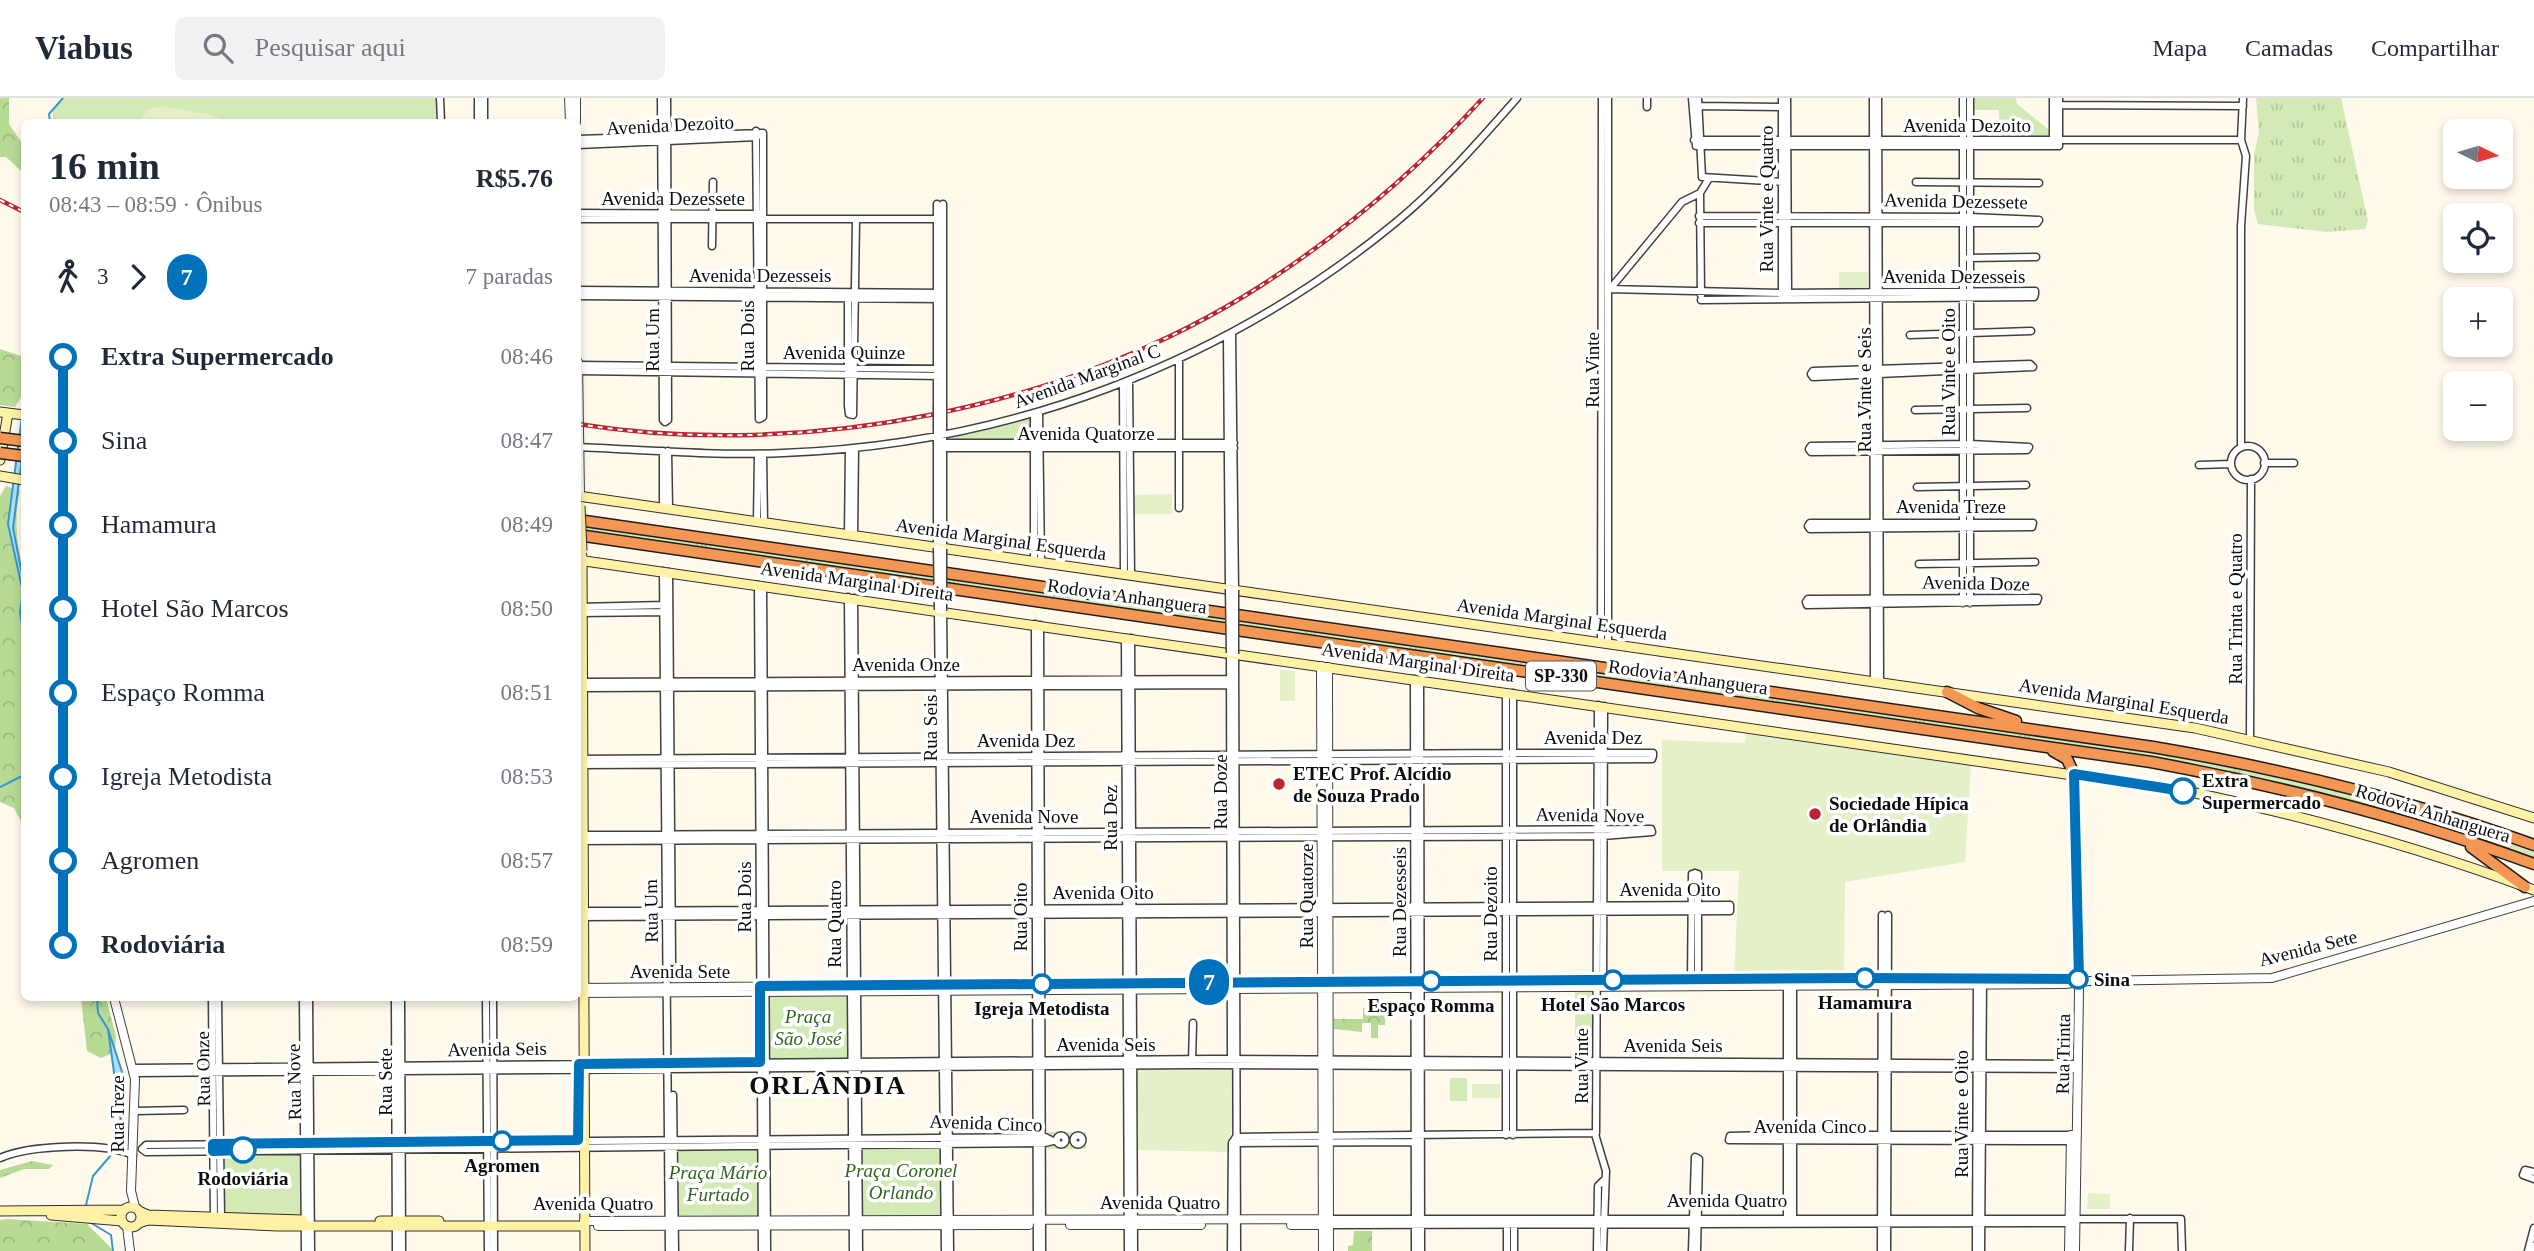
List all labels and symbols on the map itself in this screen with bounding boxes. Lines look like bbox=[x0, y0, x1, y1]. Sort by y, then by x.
street label: Avenida Dezoito bbox=[606, 111, 734, 139]
street label: Avenida Dezoito bbox=[1903, 115, 2031, 136]
north arrow bbox=[2443, 119, 2513, 189]
street label: Rua Vinte e Quatro bbox=[1756, 126, 1777, 272]
street label: Avenida Dezessete bbox=[601, 188, 745, 209]
street label: Avenida Dezessete bbox=[1884, 189, 2028, 213]
street label: Avenida Dezesseis bbox=[689, 265, 831, 286]
street label: Avenida Dezesseis bbox=[1883, 266, 2025, 287]
street label: Rua Dois bbox=[737, 300, 758, 372]
street label: Rua Um bbox=[642, 308, 663, 372]
street label: Rua Vinte e Oito bbox=[1938, 308, 1959, 436]
street label: Rua Vinte e Seis bbox=[1854, 327, 1875, 453]
street label: Rua Vinte bbox=[1582, 332, 1603, 408]
street label: Avenida Marginal C bbox=[1011, 340, 1163, 412]
street label: Avenida Quinze bbox=[783, 342, 905, 363]
street label: Avenida Quatorze bbox=[1017, 423, 1155, 444]
street label: Avenida Treze bbox=[1896, 496, 2006, 517]
street label: Avenida Marginal Esquerda bbox=[894, 514, 1108, 564]
street label: Rua Trinta e Quatro bbox=[2225, 533, 2246, 685]
street label: Avenida Marginal Direita bbox=[759, 557, 955, 605]
street label: Avenida Doze bbox=[1922, 572, 2030, 594]
street label: Rodovia Anhanguera bbox=[1046, 574, 1209, 618]
street label: Avenida Marginal Esquerda bbox=[1455, 594, 1669, 644]
street label: Avenida Marginal Direita bbox=[1320, 638, 1516, 686]
street label: Avenida Onze bbox=[852, 654, 960, 675]
street label: Rodovia Anhanguera bbox=[1607, 655, 1770, 699]
road number: SP-330 bbox=[1526, 662, 1596, 690]
street label: Avenida Marginal Esquerda bbox=[2017, 674, 2231, 728]
street label: Rua Seis bbox=[920, 694, 941, 762]
street label: Avenida Dez bbox=[1544, 727, 1642, 748]
street label: Avenida Dez bbox=[977, 730, 1075, 751]
street label: Rua Doze bbox=[1210, 754, 1231, 830]
place label: ETEC Prof. Alcídio de Souza Prado bbox=[1293, 763, 1452, 806]
place label: Extra Supermercado bbox=[2202, 770, 2321, 813]
marker: ETEC Prof. Alcídio de Souza Prado bbox=[1271, 776, 1287, 792]
marker: Extra Supermercado bbox=[2170, 778, 2196, 804]
street label: Rodovia Anhanguera bbox=[2353, 779, 2514, 847]
street label: Rua Dez bbox=[1100, 785, 1121, 851]
place label: Sociedade Hípica de Orlândia bbox=[1829, 793, 1969, 836]
street label: Avenida Nove bbox=[1535, 804, 1645, 826]
street label: Avenida Nove bbox=[970, 806, 1078, 827]
marker: Sociedade Hípica de Orlândia bbox=[1807, 806, 1823, 822]
street label: Rua Quatorze bbox=[1296, 844, 1317, 948]
street label: Rua Dezesseis bbox=[1389, 847, 1410, 957]
street label: Rua Dois bbox=[734, 861, 755, 933]
street label: Rua Dezoito bbox=[1480, 866, 1501, 962]
street label: Rua Um bbox=[640, 879, 662, 943]
street label: Avenida Oito bbox=[1619, 879, 1721, 900]
street label: Rua Quatro bbox=[824, 880, 845, 968]
street label: Rua Oito bbox=[1010, 882, 1031, 952]
street label: Avenida Oito bbox=[1052, 882, 1154, 903]
street label: Avenida Sete bbox=[2257, 926, 2359, 970]
line badge: 7 bbox=[1186, 959, 1232, 1005]
street label: Avenida Sete bbox=[630, 961, 730, 982]
marker: Hamamura bbox=[1855, 968, 1875, 988]
marker: Sina bbox=[2068, 969, 2088, 989]
place label: Sina bbox=[2094, 969, 2130, 990]
marker: Hotel São Marcos bbox=[1603, 970, 1623, 990]
marker: Espaço Romma bbox=[1421, 971, 1441, 991]
marker: Igreja Metodista bbox=[1032, 974, 1052, 994]
place label: Hamamura bbox=[1818, 992, 1912, 1013]
place label: Hotel São Marcos bbox=[1541, 994, 1685, 1015]
place label: Espaço Romma bbox=[1367, 995, 1495, 1016]
place label: Igreja Metodista bbox=[974, 998, 1110, 1019]
park label: Praça São José bbox=[774, 1006, 843, 1049]
street label: Rua Trinta bbox=[2052, 1013, 2074, 1095]
street label: Rua Vinte bbox=[1571, 1028, 1592, 1104]
street label: Rua Onze bbox=[192, 1031, 214, 1107]
street label: Avenida Seis bbox=[1056, 1034, 1156, 1055]
street label: Avenida Seis bbox=[1623, 1035, 1723, 1056]
street label: Avenida Seis bbox=[447, 1038, 547, 1060]
street label: Rua Nove bbox=[283, 1044, 305, 1120]
street label: Rua Sete bbox=[375, 1048, 396, 1116]
street label: Rua Vinte e Oito bbox=[1951, 1050, 1972, 1178]
district label: ORLÂNDIA bbox=[749, 1071, 907, 1100]
street label: Rua Treze bbox=[107, 1075, 128, 1153]
street label: Avenida Cinco bbox=[929, 1111, 1043, 1135]
street label: Avenida Cinco bbox=[1753, 1116, 1867, 1137]
marker: Agromen bbox=[492, 1131, 512, 1151]
marker: Rodoviária bbox=[230, 1137, 256, 1163]
place label: Agromen bbox=[464, 1155, 540, 1176]
park label: Praça Coronel Orlando bbox=[844, 1160, 957, 1203]
park label: Praça Mário Furtado bbox=[668, 1162, 767, 1205]
place label: Rodoviária bbox=[198, 1168, 289, 1189]
street label: Avenida Quatro bbox=[1667, 1190, 1787, 1211]
street label: Avenida Quatro bbox=[1100, 1192, 1220, 1213]
street label: Avenida Quatro bbox=[533, 1193, 653, 1214]

